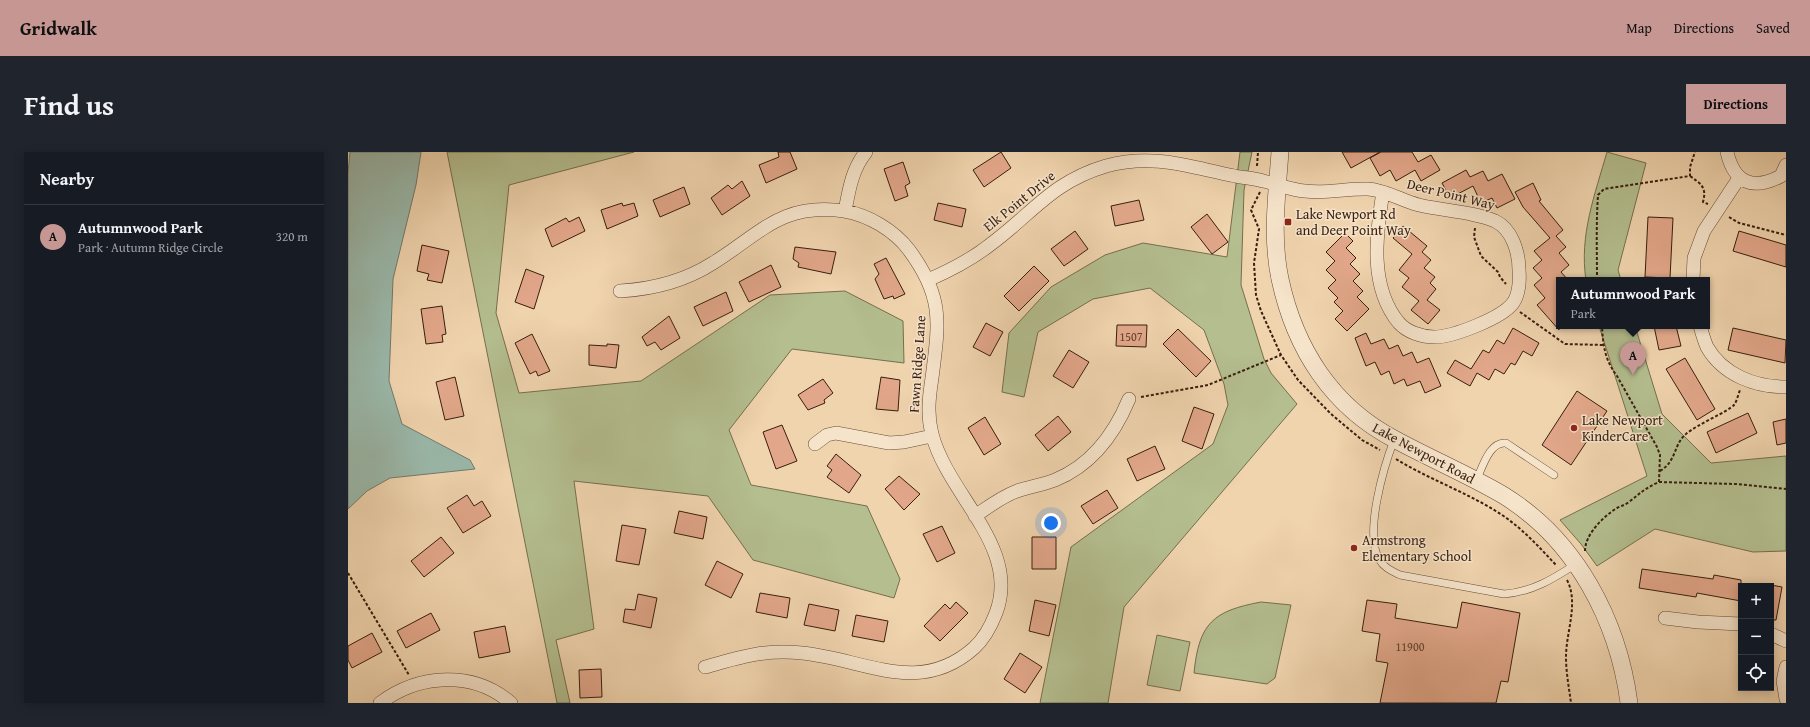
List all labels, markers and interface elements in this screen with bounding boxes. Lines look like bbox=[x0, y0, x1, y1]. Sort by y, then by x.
text: Gridwalk bbox=[20, 14, 97, 42]
text: Map bbox=[1626, 18, 1652, 38]
text: Directions bbox=[1674, 18, 1734, 38]
text: Saved bbox=[1756, 18, 1790, 38]
text: Find us bbox=[24, 84, 114, 125]
button: Directions bbox=[1686, 84, 1786, 124]
text: Nearby bbox=[40, 166, 94, 191]
street label: Elk Point Drive bbox=[979, 166, 1059, 236]
street label: Deer Point Way bbox=[1405, 173, 1497, 215]
place label: Lake Newport Rd and Deer Point Way bbox=[1296, 204, 1411, 240]
text: Autumnwood Park bbox=[78, 217, 202, 238]
marker: Lake Newport Rd and Deer Point Way bbox=[1283, 217, 1293, 227]
text: A bbox=[49, 227, 57, 246]
text: 320 m bbox=[276, 227, 308, 246]
text: Park · Autumn Ridge Circle bbox=[78, 238, 223, 257]
popup bbox=[1556, 277, 1710, 329]
text: Autumnwood Park bbox=[1571, 283, 1695, 304]
text: Park bbox=[1571, 304, 1596, 323]
street label: Fawn Ridge Lane bbox=[904, 314, 930, 413]
house number: 1507 bbox=[1119, 328, 1143, 345]
pin: A bbox=[1620, 342, 1646, 375]
place label: Lake Newport KinderCare bbox=[1582, 410, 1663, 446]
street label: Lake Newport Road bbox=[1369, 418, 1479, 489]
marker: Lake Newport KinderCare bbox=[1569, 423, 1579, 433]
your location bbox=[1041, 513, 1061, 533]
place label: Armstrong Elementary School bbox=[1362, 530, 1472, 566]
marker: Armstrong Elementary School bbox=[1349, 543, 1359, 553]
map controls bbox=[1738, 583, 1774, 691]
button: + bbox=[1738, 583, 1774, 619]
button: − bbox=[1738, 619, 1774, 655]
house number: 11900 bbox=[1396, 638, 1425, 655]
button: locate bbox=[1738, 655, 1774, 691]

